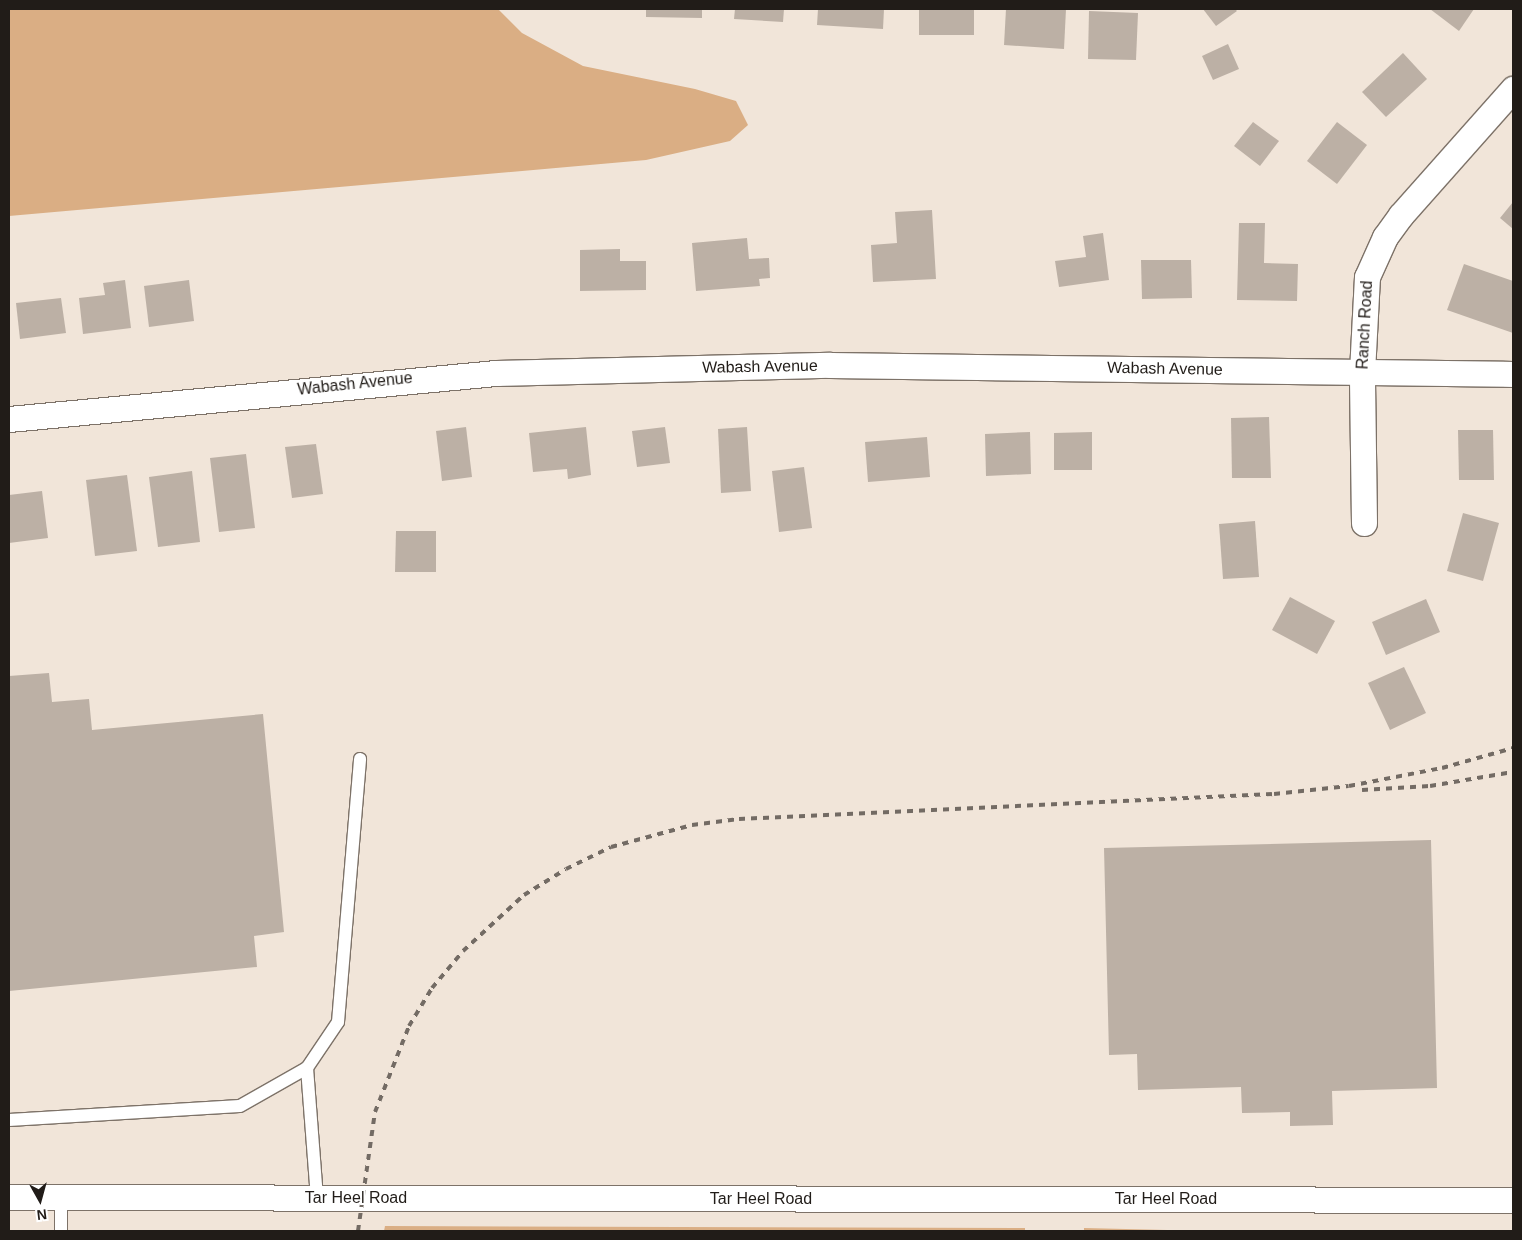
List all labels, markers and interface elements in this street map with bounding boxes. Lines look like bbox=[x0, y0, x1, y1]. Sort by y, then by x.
street label: Ranch Road bbox=[1353, 280, 1377, 370]
street label: Wabash Avenue bbox=[702, 356, 818, 378]
street label: Wabash Avenue bbox=[1107, 358, 1223, 380]
street label: Wabash Avenue bbox=[296, 368, 414, 400]
north arrow bbox=[15, 1175, 65, 1225]
street label: Tar Heel Road bbox=[305, 1188, 407, 1208]
street label: Tar Heel Road bbox=[710, 1189, 812, 1209]
street label: Tar Heel Road bbox=[1115, 1189, 1217, 1209]
text: N bbox=[36, 1206, 48, 1223]

